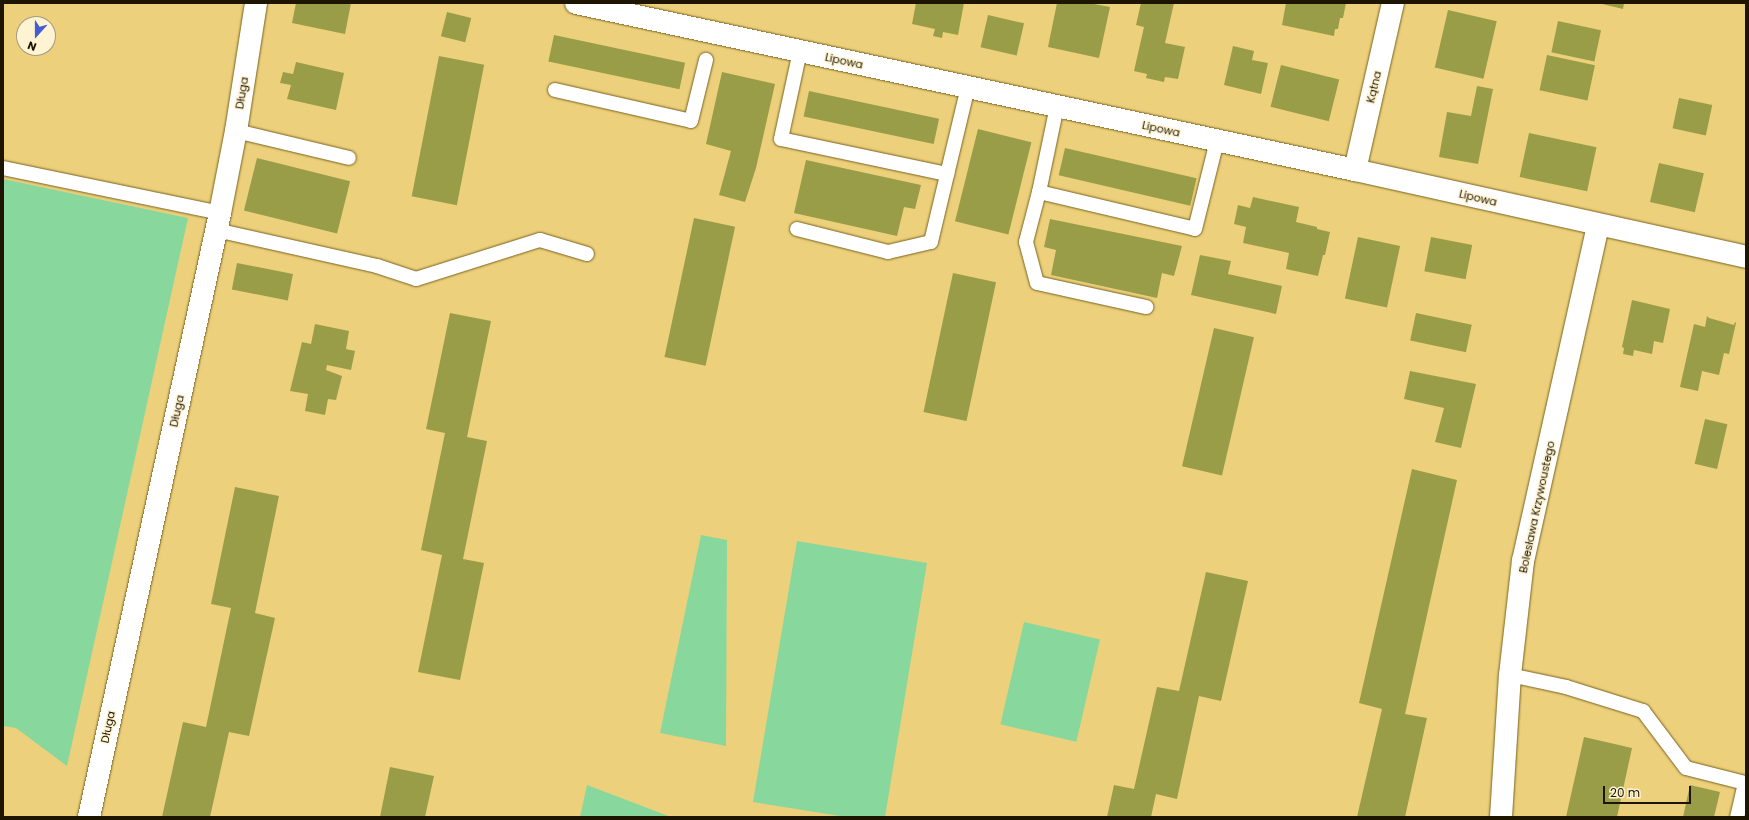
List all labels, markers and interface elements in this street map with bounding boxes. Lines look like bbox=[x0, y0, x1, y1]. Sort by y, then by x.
north arrow bbox=[16, 16, 56, 56]
text: N bbox=[25, 37, 39, 55]
street label: Lipowa bbox=[824, 51, 864, 71]
street label: Kątna bbox=[1364, 70, 1384, 104]
street label: Długa bbox=[233, 76, 251, 110]
street label: Lipowa bbox=[1141, 119, 1181, 139]
street label: Lipowa bbox=[1458, 187, 1498, 209]
street label: Długa bbox=[167, 394, 187, 428]
street label: Bolesława Krzywoustego bbox=[1517, 440, 1557, 574]
street label: Długa bbox=[98, 710, 118, 744]
scale bar bbox=[1605, 778, 1693, 804]
text: 20 m bbox=[1610, 784, 1640, 801]

